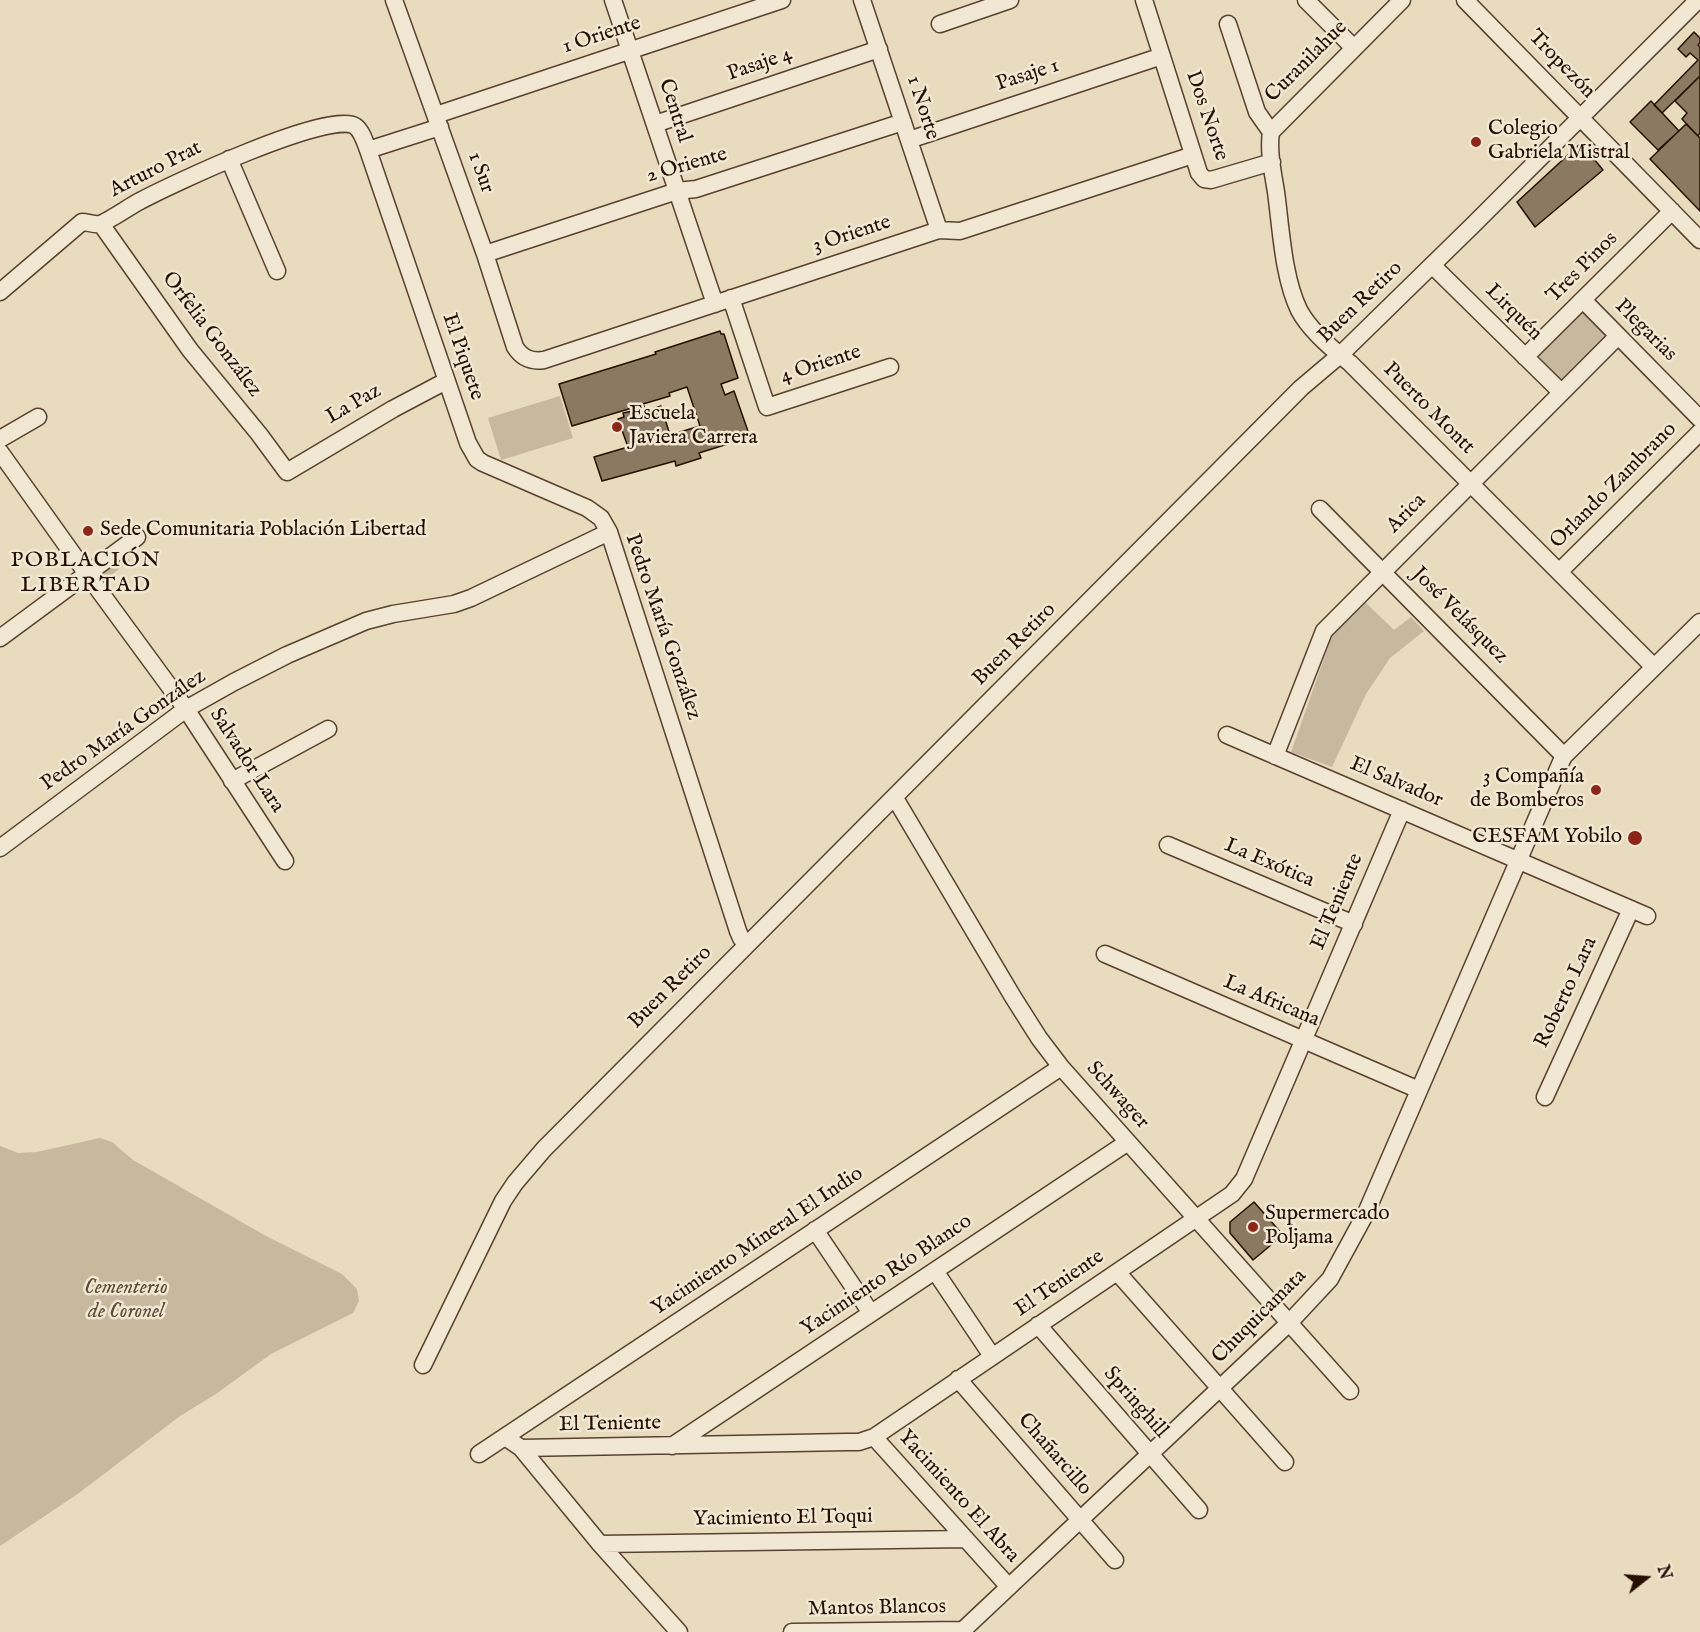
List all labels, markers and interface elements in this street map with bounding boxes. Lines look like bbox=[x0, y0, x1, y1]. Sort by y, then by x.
street label: 1 Oriente bbox=[560, 12, 644, 60]
street label: Curanilahue bbox=[1261, 16, 1353, 108]
street label: Tropezón bbox=[1522, 25, 1600, 105]
street label: Pasaje 4 bbox=[724, 42, 796, 88]
street label: Pasaje 1 bbox=[993, 54, 1063, 98]
street label: Dos Norte bbox=[1179, 68, 1233, 164]
street label: 1 Norte bbox=[900, 73, 944, 143]
street label: Central bbox=[652, 76, 696, 146]
place label: Colegio Gabriela Mistral bbox=[1488, 117, 1630, 167]
marker: Colegio Gabriela Mistral bbox=[1469, 135, 1483, 149]
street label: Arturo Prat bbox=[106, 136, 206, 204]
street label: 2 Oriente bbox=[644, 142, 730, 190]
street label: 1 Sur bbox=[461, 149, 499, 197]
street label: 3 Oriente bbox=[810, 211, 894, 259]
street label: Tres Pinos bbox=[1542, 227, 1624, 309]
street label: Buen Retiro bbox=[1314, 257, 1408, 349]
street label: Orfelia González bbox=[156, 267, 266, 403]
street label: Lirquén bbox=[1479, 279, 1547, 347]
street label: Plegarias bbox=[1609, 295, 1681, 367]
street label: El Piquete bbox=[435, 310, 489, 404]
street label: 4 Oriente bbox=[778, 340, 864, 390]
street label: Puerto Montt bbox=[1377, 358, 1479, 460]
street label: La Paz bbox=[322, 379, 386, 431]
place label: Escuela Javiera Carrera bbox=[629, 402, 758, 452]
street label: Orlando Zambrano bbox=[1545, 417, 1683, 555]
marker: Escuela Javiera Carrera bbox=[610, 420, 624, 434]
street label: Arica bbox=[1382, 489, 1432, 539]
place label: Sede Comunitaria Población Libertad bbox=[100, 518, 426, 544]
marker: Sede Comunitaria Población Libertad bbox=[81, 524, 95, 538]
street label: Pedro María González bbox=[618, 531, 706, 723]
district label: POBLACIÓN LIBERTAD bbox=[11, 548, 161, 600]
street label: José Velásquez bbox=[1406, 563, 1512, 669]
street label: Buen Retiro bbox=[968, 598, 1062, 692]
street label: Pedro María González bbox=[37, 665, 211, 797]
street label: Salvador Lara bbox=[203, 704, 289, 818]
street label: El Salvador bbox=[1346, 752, 1446, 814]
place label: 3 Compañía de Bomberos bbox=[1470, 765, 1584, 815]
marker: 3 Compañía de Bomberos bbox=[1589, 783, 1603, 797]
place label: CESFAM Yobilo bbox=[1472, 825, 1622, 851]
marker: CESFAM Yobilo bbox=[1626, 829, 1644, 847]
street label: La Exótica bbox=[1220, 834, 1318, 894]
street label: El Teniente bbox=[1306, 850, 1370, 954]
street label: Roberto Lara bbox=[1530, 933, 1604, 1053]
street label: Buen Retiro bbox=[624, 941, 718, 1035]
street label: La Africana bbox=[1219, 970, 1323, 1034]
street label: Schwager bbox=[1080, 1057, 1154, 1135]
street label: Yacimiento Mineral El Indio bbox=[648, 1162, 868, 1322]
place label: Supermercado Poljama bbox=[1265, 1202, 1389, 1252]
street label: Yacimiento Río Blanco bbox=[797, 1209, 977, 1343]
marker: Supermercado Poljama bbox=[1246, 1220, 1260, 1234]
street label: El Teniente bbox=[1011, 1245, 1109, 1323]
street label: Chuquicamata bbox=[1207, 1264, 1313, 1370]
park label: Cementerio de Coronel bbox=[84, 1276, 168, 1326]
street label: Springhill bbox=[1097, 1362, 1173, 1444]
street label: Chañarcillo bbox=[1012, 1409, 1096, 1501]
street label: El Teniente bbox=[559, 1412, 661, 1438]
street label: Yacimiento El Abra bbox=[892, 1425, 1024, 1569]
street label: Yacimiento El Toqui bbox=[693, 1505, 873, 1533]
north arrow bbox=[1616, 1548, 1676, 1608]
text: N bbox=[1652, 1563, 1675, 1582]
street label: Mantos Blancos bbox=[808, 1595, 946, 1623]

